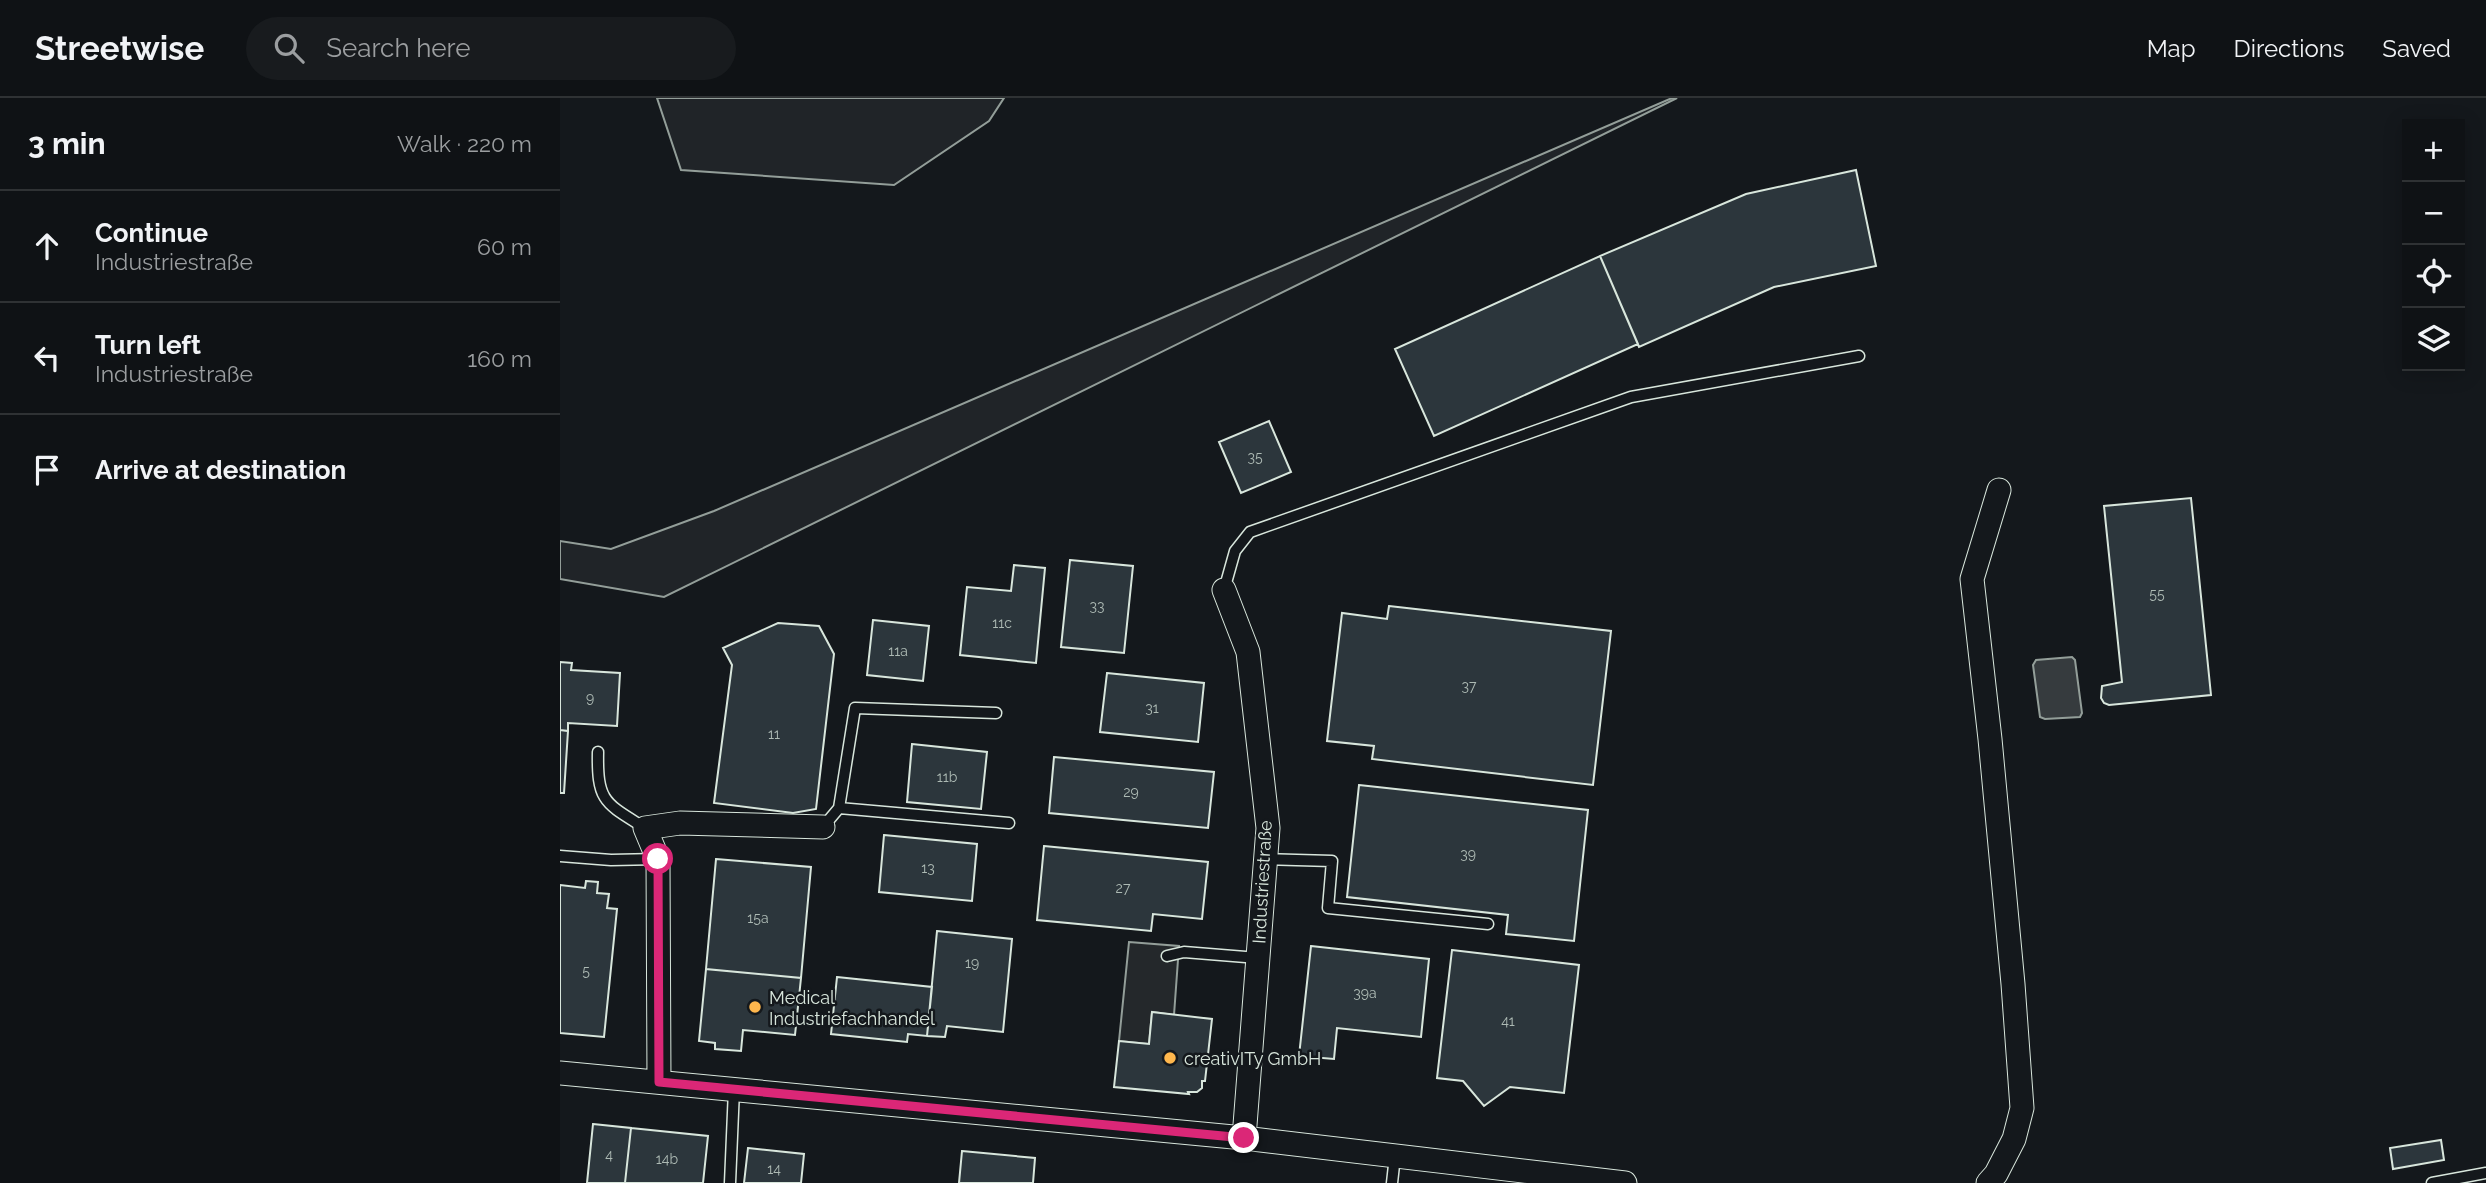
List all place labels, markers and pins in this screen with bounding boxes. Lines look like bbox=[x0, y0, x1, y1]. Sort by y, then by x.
place label: Medical Industriefachhandel bbox=[769, 987, 935, 1029]
marker: Medical Industriefachhandel bbox=[747, 999, 763, 1015]
place label: creativITy GmbH bbox=[1184, 1048, 1321, 1069]
marker: creativITy GmbH bbox=[1162, 1050, 1178, 1066]

